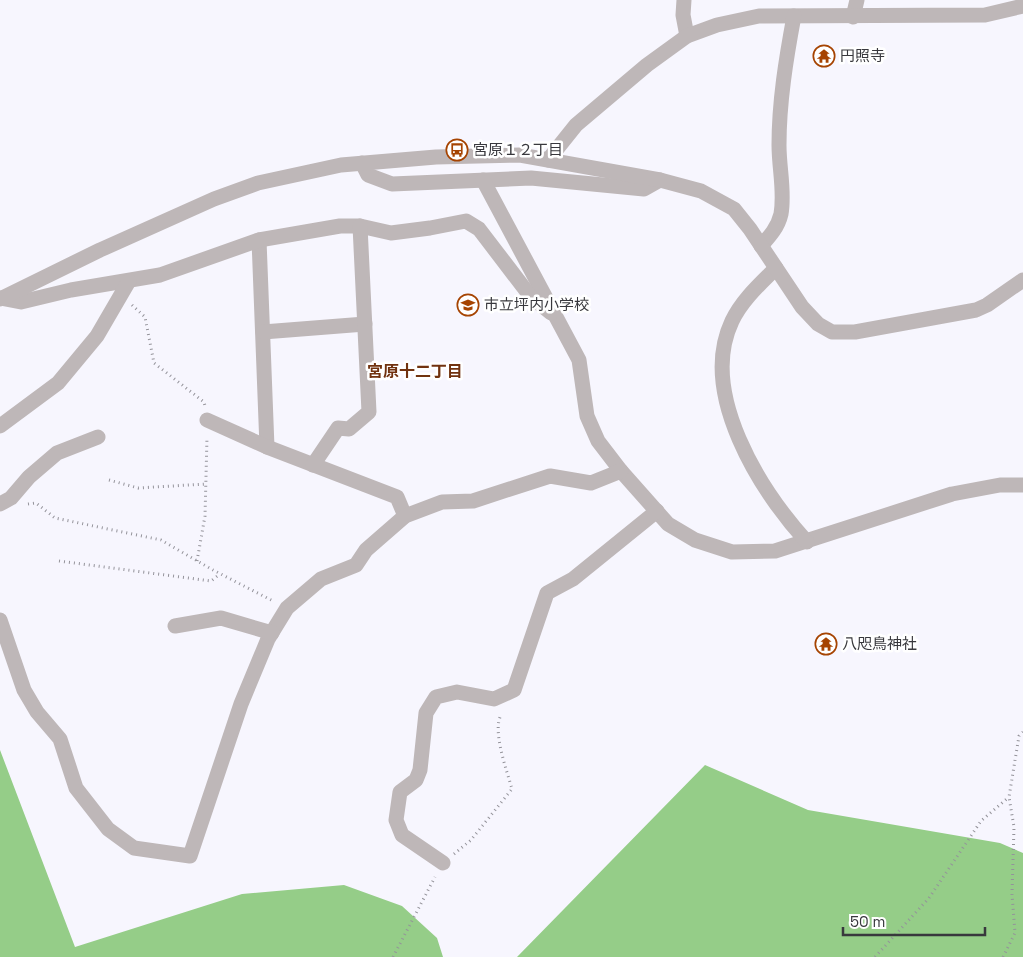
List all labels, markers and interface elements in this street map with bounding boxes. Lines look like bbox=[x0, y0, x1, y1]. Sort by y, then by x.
temple icon: 円照寺 bbox=[812, 44, 836, 68]
place label: 円照寺 bbox=[840, 46, 885, 65]
bus stop icon: 宮原１２丁目 bbox=[445, 138, 469, 162]
place label: 宮原１２丁目 bbox=[473, 140, 563, 159]
school or university icon: 市立坪内小学校 bbox=[456, 293, 480, 317]
place label: 市立坪内小学校 bbox=[484, 295, 589, 314]
district label: 宮原十二丁目 bbox=[367, 361, 463, 382]
temple icon: 八咫鳥神社 bbox=[814, 632, 838, 656]
place label: 八咫鳥神社 bbox=[842, 634, 917, 653]
scale bar bbox=[843, 904, 986, 936]
text: 50 m bbox=[850, 912, 885, 931]

